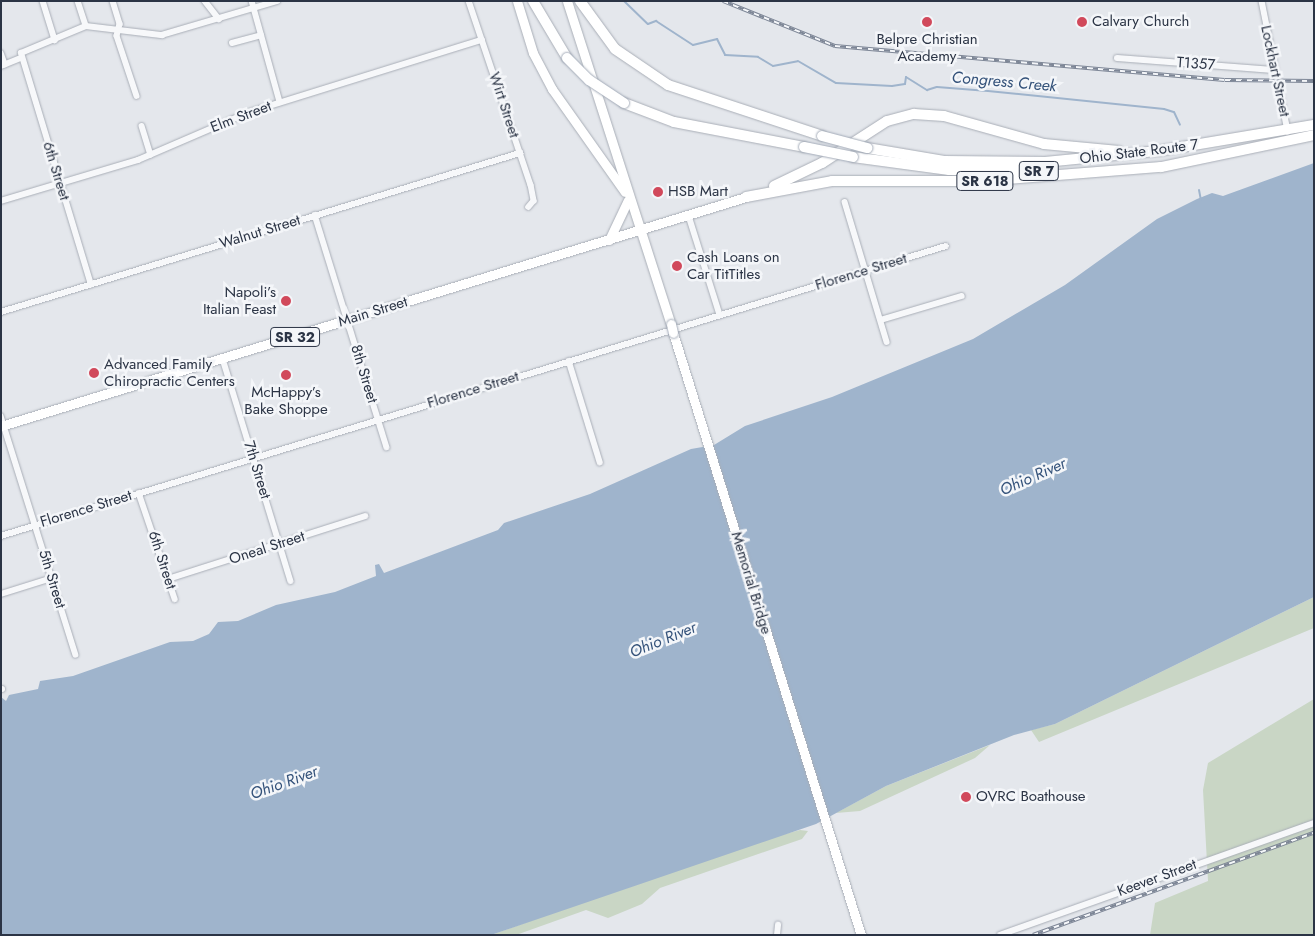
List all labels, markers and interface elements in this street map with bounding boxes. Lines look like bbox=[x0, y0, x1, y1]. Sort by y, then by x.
place label: Calvary Church bbox=[1092, 13, 1189, 31]
marker: Belpre Christian Academy bbox=[921, 16, 933, 28]
marker: Calvary Church bbox=[1076, 16, 1088, 28]
street label: Lockhart Street bbox=[1257, 24, 1293, 118]
place label: Belpre Christian Academy bbox=[876, 30, 978, 65]
street label: T1357 bbox=[1176, 54, 1216, 74]
water label: Congress Creek bbox=[951, 68, 1057, 96]
street label: Wirt Street bbox=[485, 70, 523, 140]
street label: Elm Street bbox=[208, 97, 274, 137]
street label: Ohio State Route 7 bbox=[1079, 136, 1199, 168]
street label: 6th Street bbox=[39, 139, 73, 203]
road number: SR 7 bbox=[1018, 160, 1060, 182]
road number: SR 618 bbox=[956, 170, 1014, 192]
place label: HSB Mart bbox=[668, 183, 728, 201]
marker: HSB Mart bbox=[652, 186, 664, 198]
street label: Walnut Street bbox=[217, 211, 303, 253]
place label: Cash Loans on Car TitTitles bbox=[687, 248, 780, 283]
street label: Florence Street bbox=[813, 250, 909, 294]
marker: Cash Loans on Car TitTitles bbox=[671, 260, 683, 272]
place label: Napoli’s Italian Feast bbox=[203, 283, 276, 318]
street label: Main Street bbox=[336, 293, 410, 331]
marker: Napoli’s Italian Feast bbox=[280, 295, 292, 307]
road number: SR 32 bbox=[270, 326, 320, 348]
street label: 8th Street bbox=[347, 343, 381, 405]
place label: Advanced Family Chiropractic Centers bbox=[104, 355, 235, 390]
marker: Advanced Family Chiropractic Centers bbox=[88, 367, 100, 379]
street label: Florence Street bbox=[425, 368, 521, 412]
marker: McHappy’s Bake Shoppe bbox=[280, 369, 292, 381]
place label: McHappy’s Bake Shoppe bbox=[244, 383, 328, 418]
street label: 7th Street bbox=[240, 439, 274, 501]
water label: Ohio River bbox=[997, 454, 1069, 500]
street label: Florence Street bbox=[38, 487, 134, 531]
street label: Oneal Street bbox=[227, 527, 307, 569]
street label: 6th Street bbox=[144, 528, 180, 592]
street label: Memorial Bridge bbox=[727, 530, 775, 636]
street label: 5th Street bbox=[35, 548, 69, 610]
water label: Ohio River bbox=[627, 618, 699, 662]
water label: Ohio River bbox=[248, 762, 320, 804]
place label: OVRC Boathouse bbox=[976, 788, 1086, 806]
marker: OVRC Boathouse bbox=[960, 791, 972, 803]
street label: Keever Street bbox=[1115, 855, 1199, 901]

